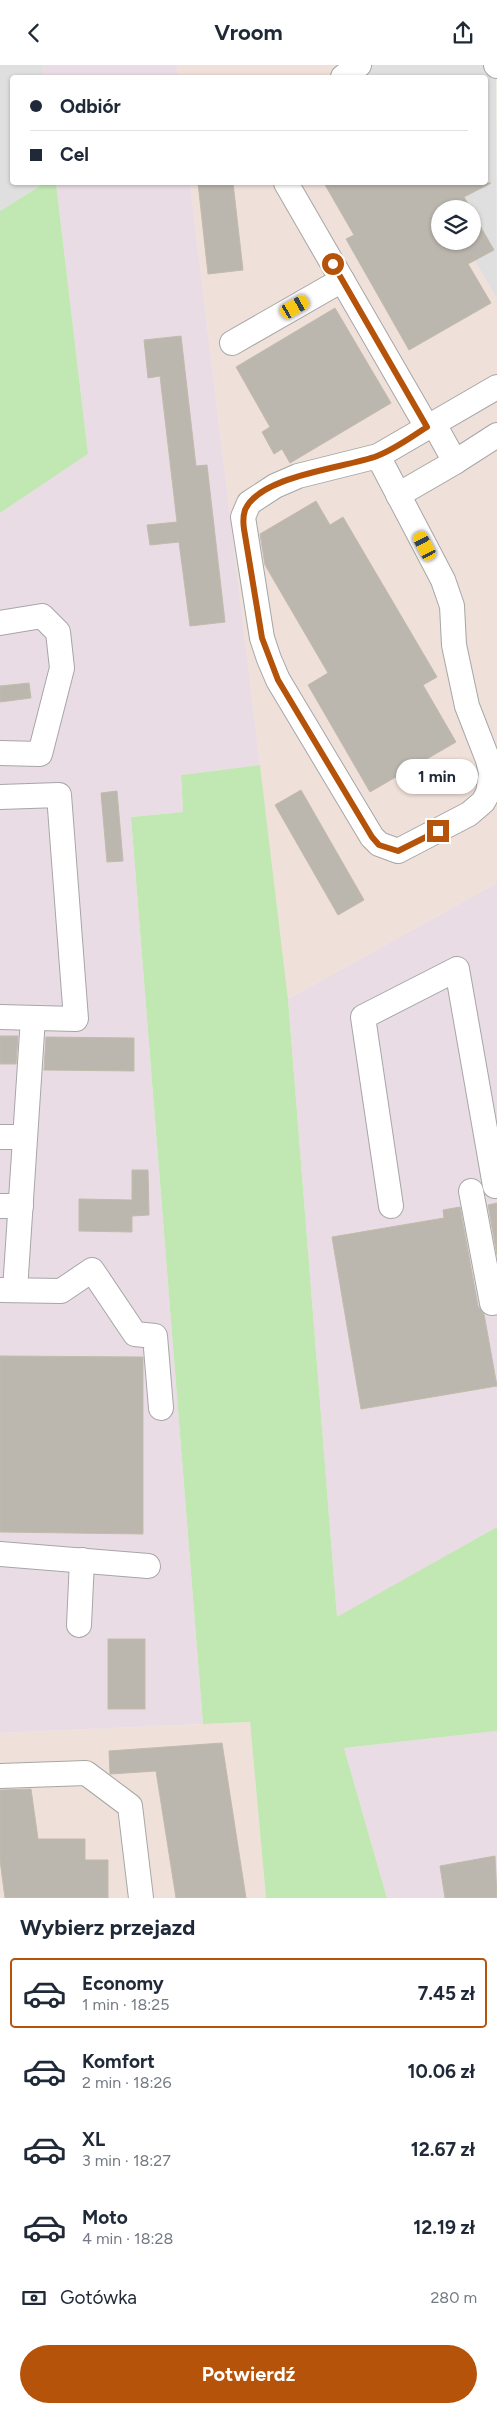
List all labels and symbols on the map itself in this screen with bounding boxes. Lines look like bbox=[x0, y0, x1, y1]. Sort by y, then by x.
route start bbox=[322, 253, 344, 275]
car bbox=[278, 293, 311, 321]
car bbox=[411, 529, 438, 563]
callout: 1 min bbox=[397, 759, 479, 793]
route end bbox=[427, 820, 449, 842]

